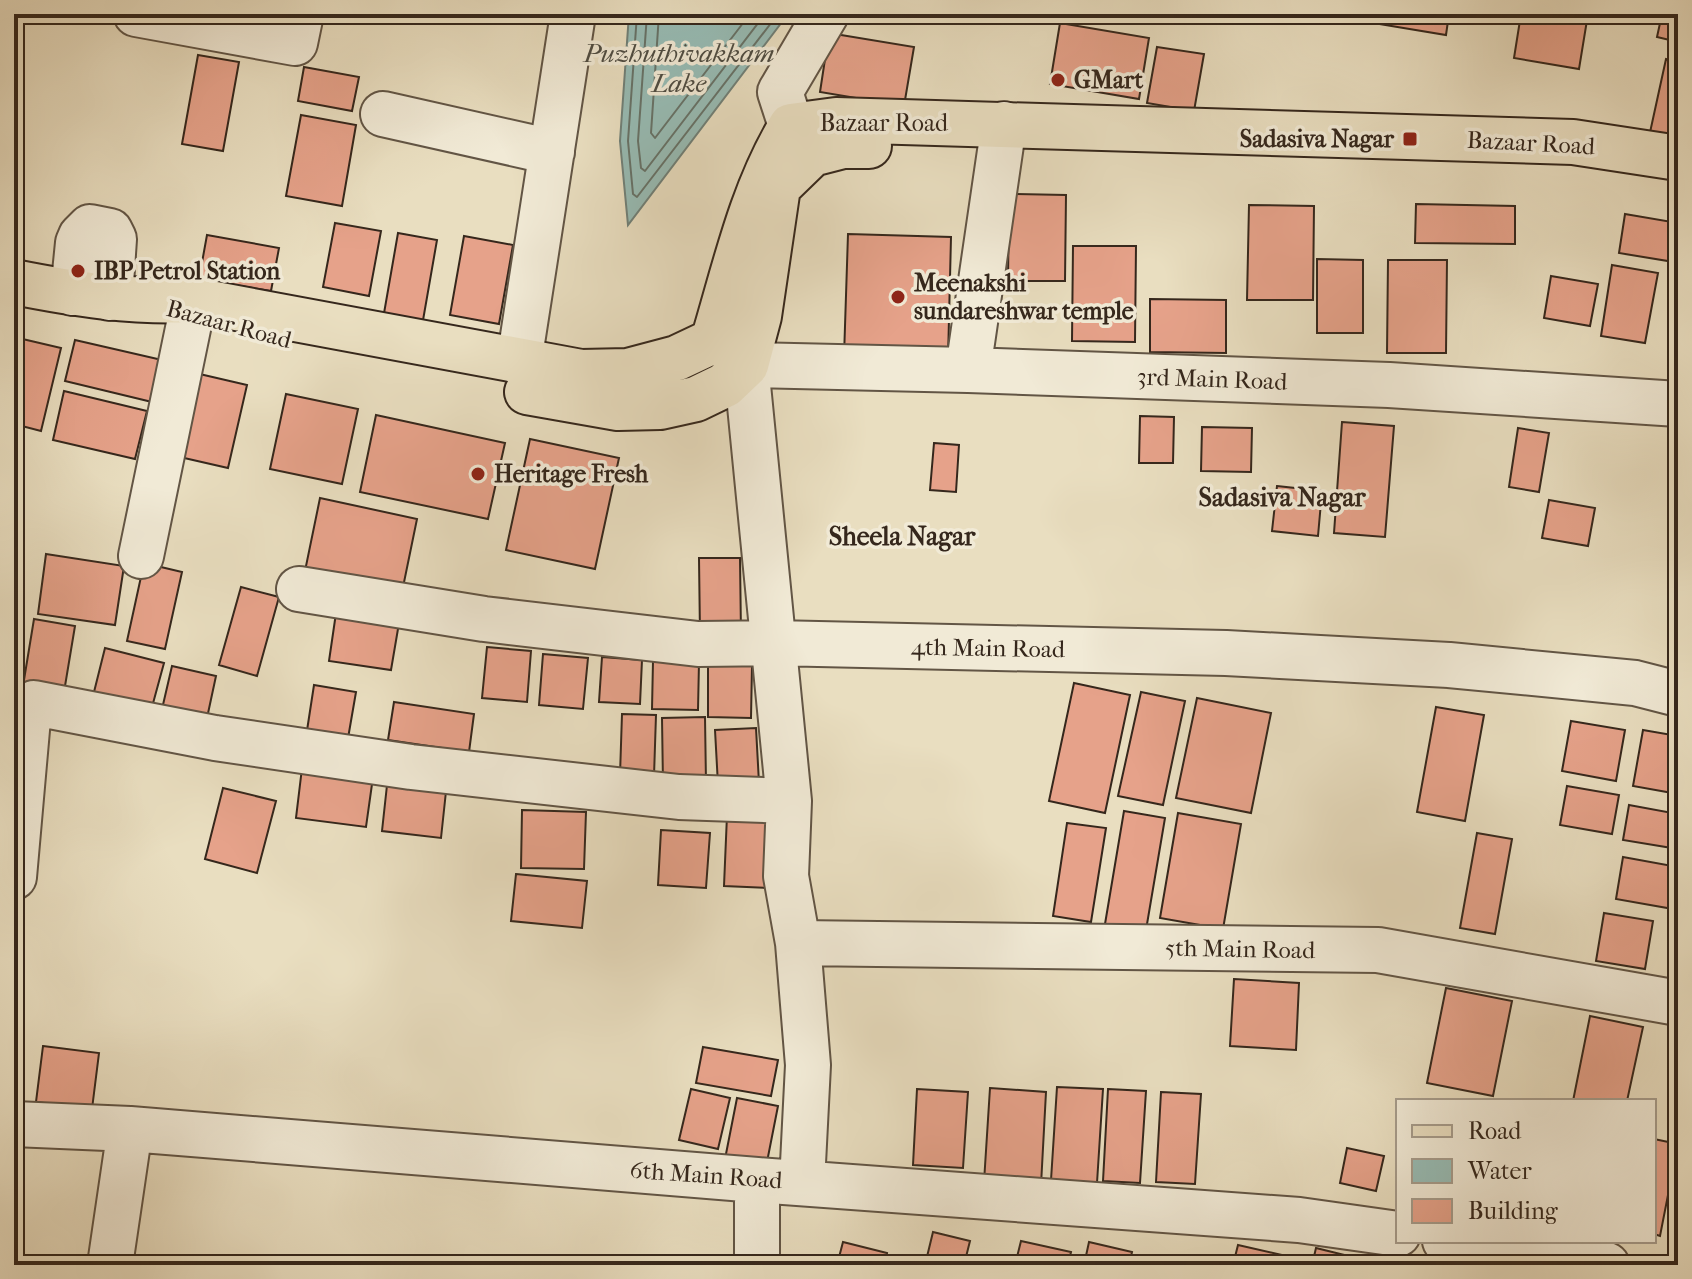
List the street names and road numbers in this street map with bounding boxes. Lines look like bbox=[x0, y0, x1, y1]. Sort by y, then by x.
street label: Bazaar Road bbox=[820, 109, 949, 137]
street label: Bazaar Road bbox=[1466, 126, 1597, 160]
street label: Bazaar Road bbox=[163, 294, 295, 354]
street label: 3rd Main Road bbox=[1136, 362, 1289, 396]
street label: 4th Main Road bbox=[911, 633, 1066, 663]
street label: 5th Main Road bbox=[1165, 934, 1316, 964]
street label: 6th Main Road bbox=[629, 1156, 784, 1194]

